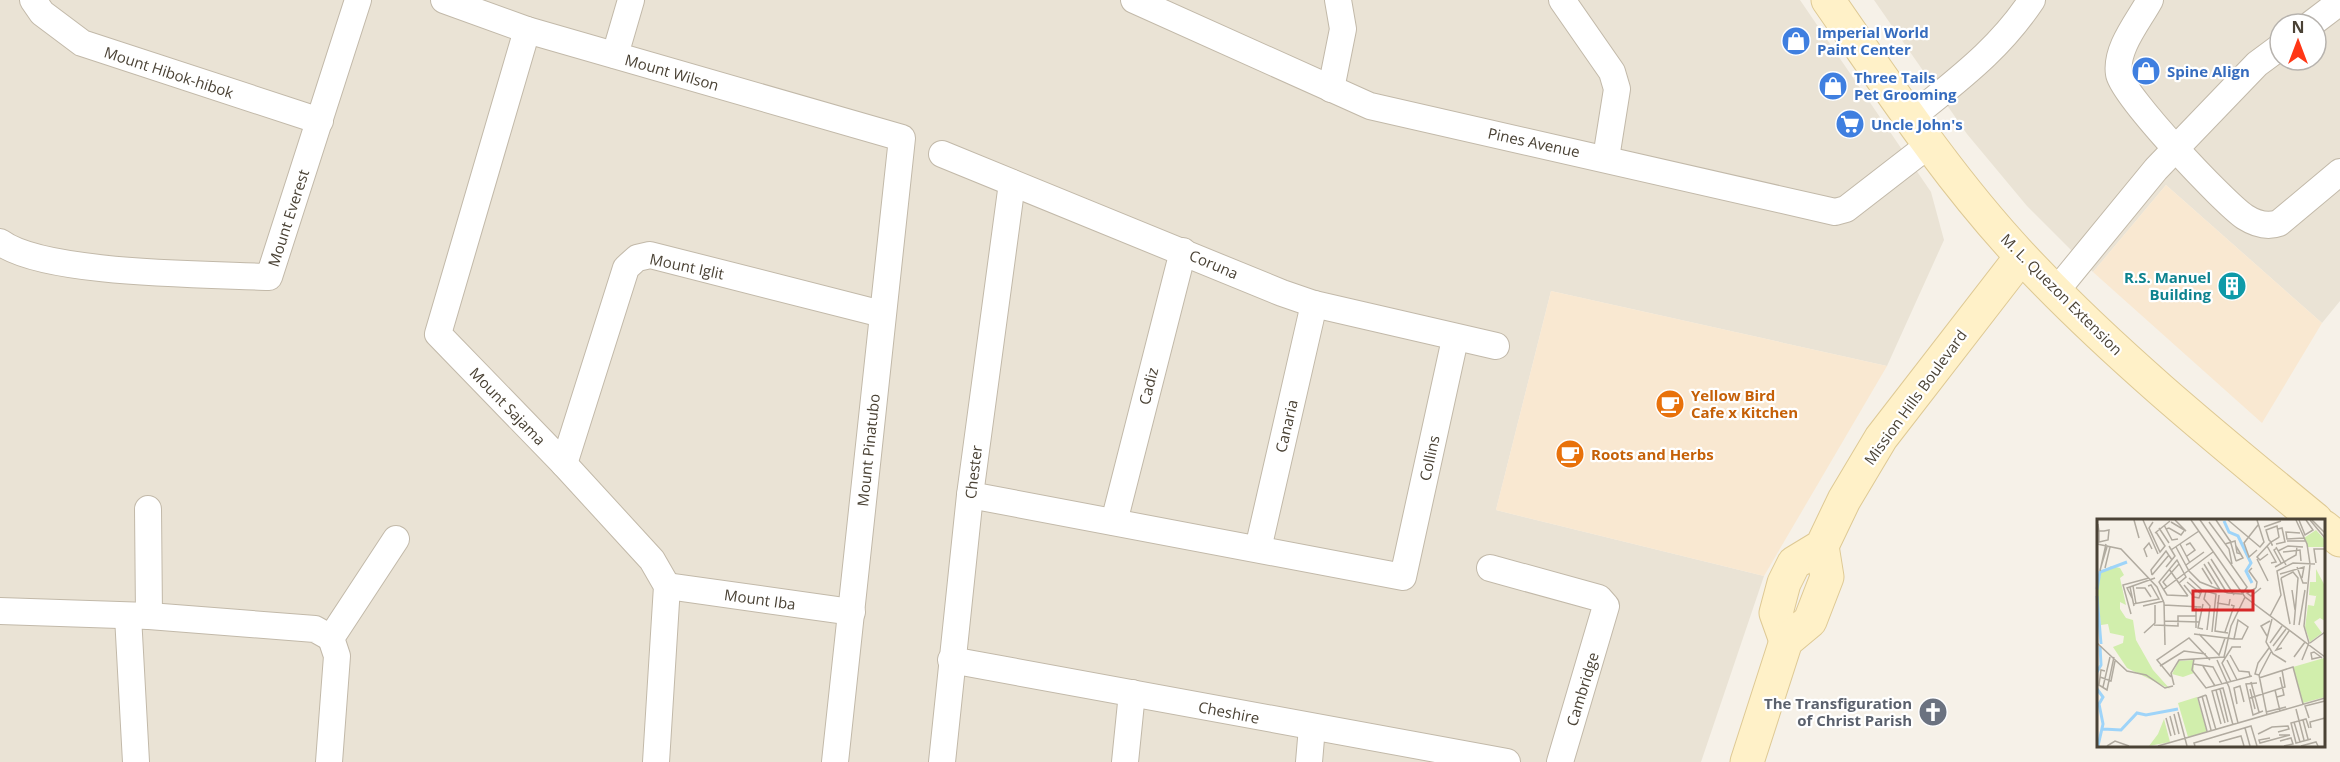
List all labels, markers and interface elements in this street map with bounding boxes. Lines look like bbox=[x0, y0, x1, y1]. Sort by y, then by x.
north arrow bbox=[2268, 12, 2328, 72]
text: N bbox=[2291, 16, 2305, 38]
place label: Imperial World Paint Center bbox=[1817, 22, 1929, 59]
shop icon: Imperial World Paint Center bbox=[1780, 25, 1812, 57]
street label: Mount Hibok-hibok bbox=[102, 42, 236, 102]
street label: Mount Wilson bbox=[623, 49, 721, 95]
shop icon: Spine Align bbox=[2130, 55, 2162, 87]
place label: Spine Align bbox=[2167, 61, 2250, 81]
place label: Three Tails Pet Grooming bbox=[1854, 67, 1957, 104]
shop icon: Three Tails Pet Grooming bbox=[1817, 70, 1849, 102]
supermarket icon: Uncle John's bbox=[1834, 108, 1866, 140]
place label: Uncle John's bbox=[1871, 114, 1963, 134]
street label: Pines Avenue bbox=[1486, 122, 1582, 162]
street label: Mount Everest bbox=[263, 167, 313, 269]
street label: M. L. Quezon Extension bbox=[1997, 229, 2127, 359]
street label: Coruna bbox=[1186, 245, 1242, 283]
street label: Mount Iglit bbox=[648, 248, 726, 284]
place label: R.S. Manuel Building bbox=[2124, 267, 2212, 304]
building icon: R.S. Manuel Building bbox=[2216, 270, 2248, 302]
street label: Mission Hills Boulevard bbox=[1859, 326, 1971, 468]
street label: Mount Sajama bbox=[466, 363, 550, 449]
street label: Cadiz bbox=[1134, 365, 1162, 407]
place label: Yellow Bird Cafe x Kitchen bbox=[1691, 385, 1798, 422]
cafe icon: Yellow Bird Cafe x Kitchen bbox=[1654, 388, 1686, 420]
street label: Mount Pinatubo bbox=[852, 393, 884, 507]
street label: Canaria bbox=[1270, 398, 1302, 454]
street label: Collins bbox=[1414, 433, 1444, 483]
cafe icon: Roots and Herbs bbox=[1554, 438, 1586, 470]
street label: Chester bbox=[960, 444, 986, 500]
place label: Roots and Herbs bbox=[1591, 444, 1714, 464]
inset map bbox=[2097, 519, 2325, 747]
street label: Mount Iba bbox=[723, 584, 797, 614]
street label: Cambridge bbox=[1561, 649, 1603, 729]
place label: The Transfiguration of Christ Parish bbox=[1764, 693, 1912, 730]
street label: Cheshire bbox=[1197, 696, 1261, 728]
church icon: The Transfiguration of Christ Parish bbox=[1917, 696, 1949, 728]

